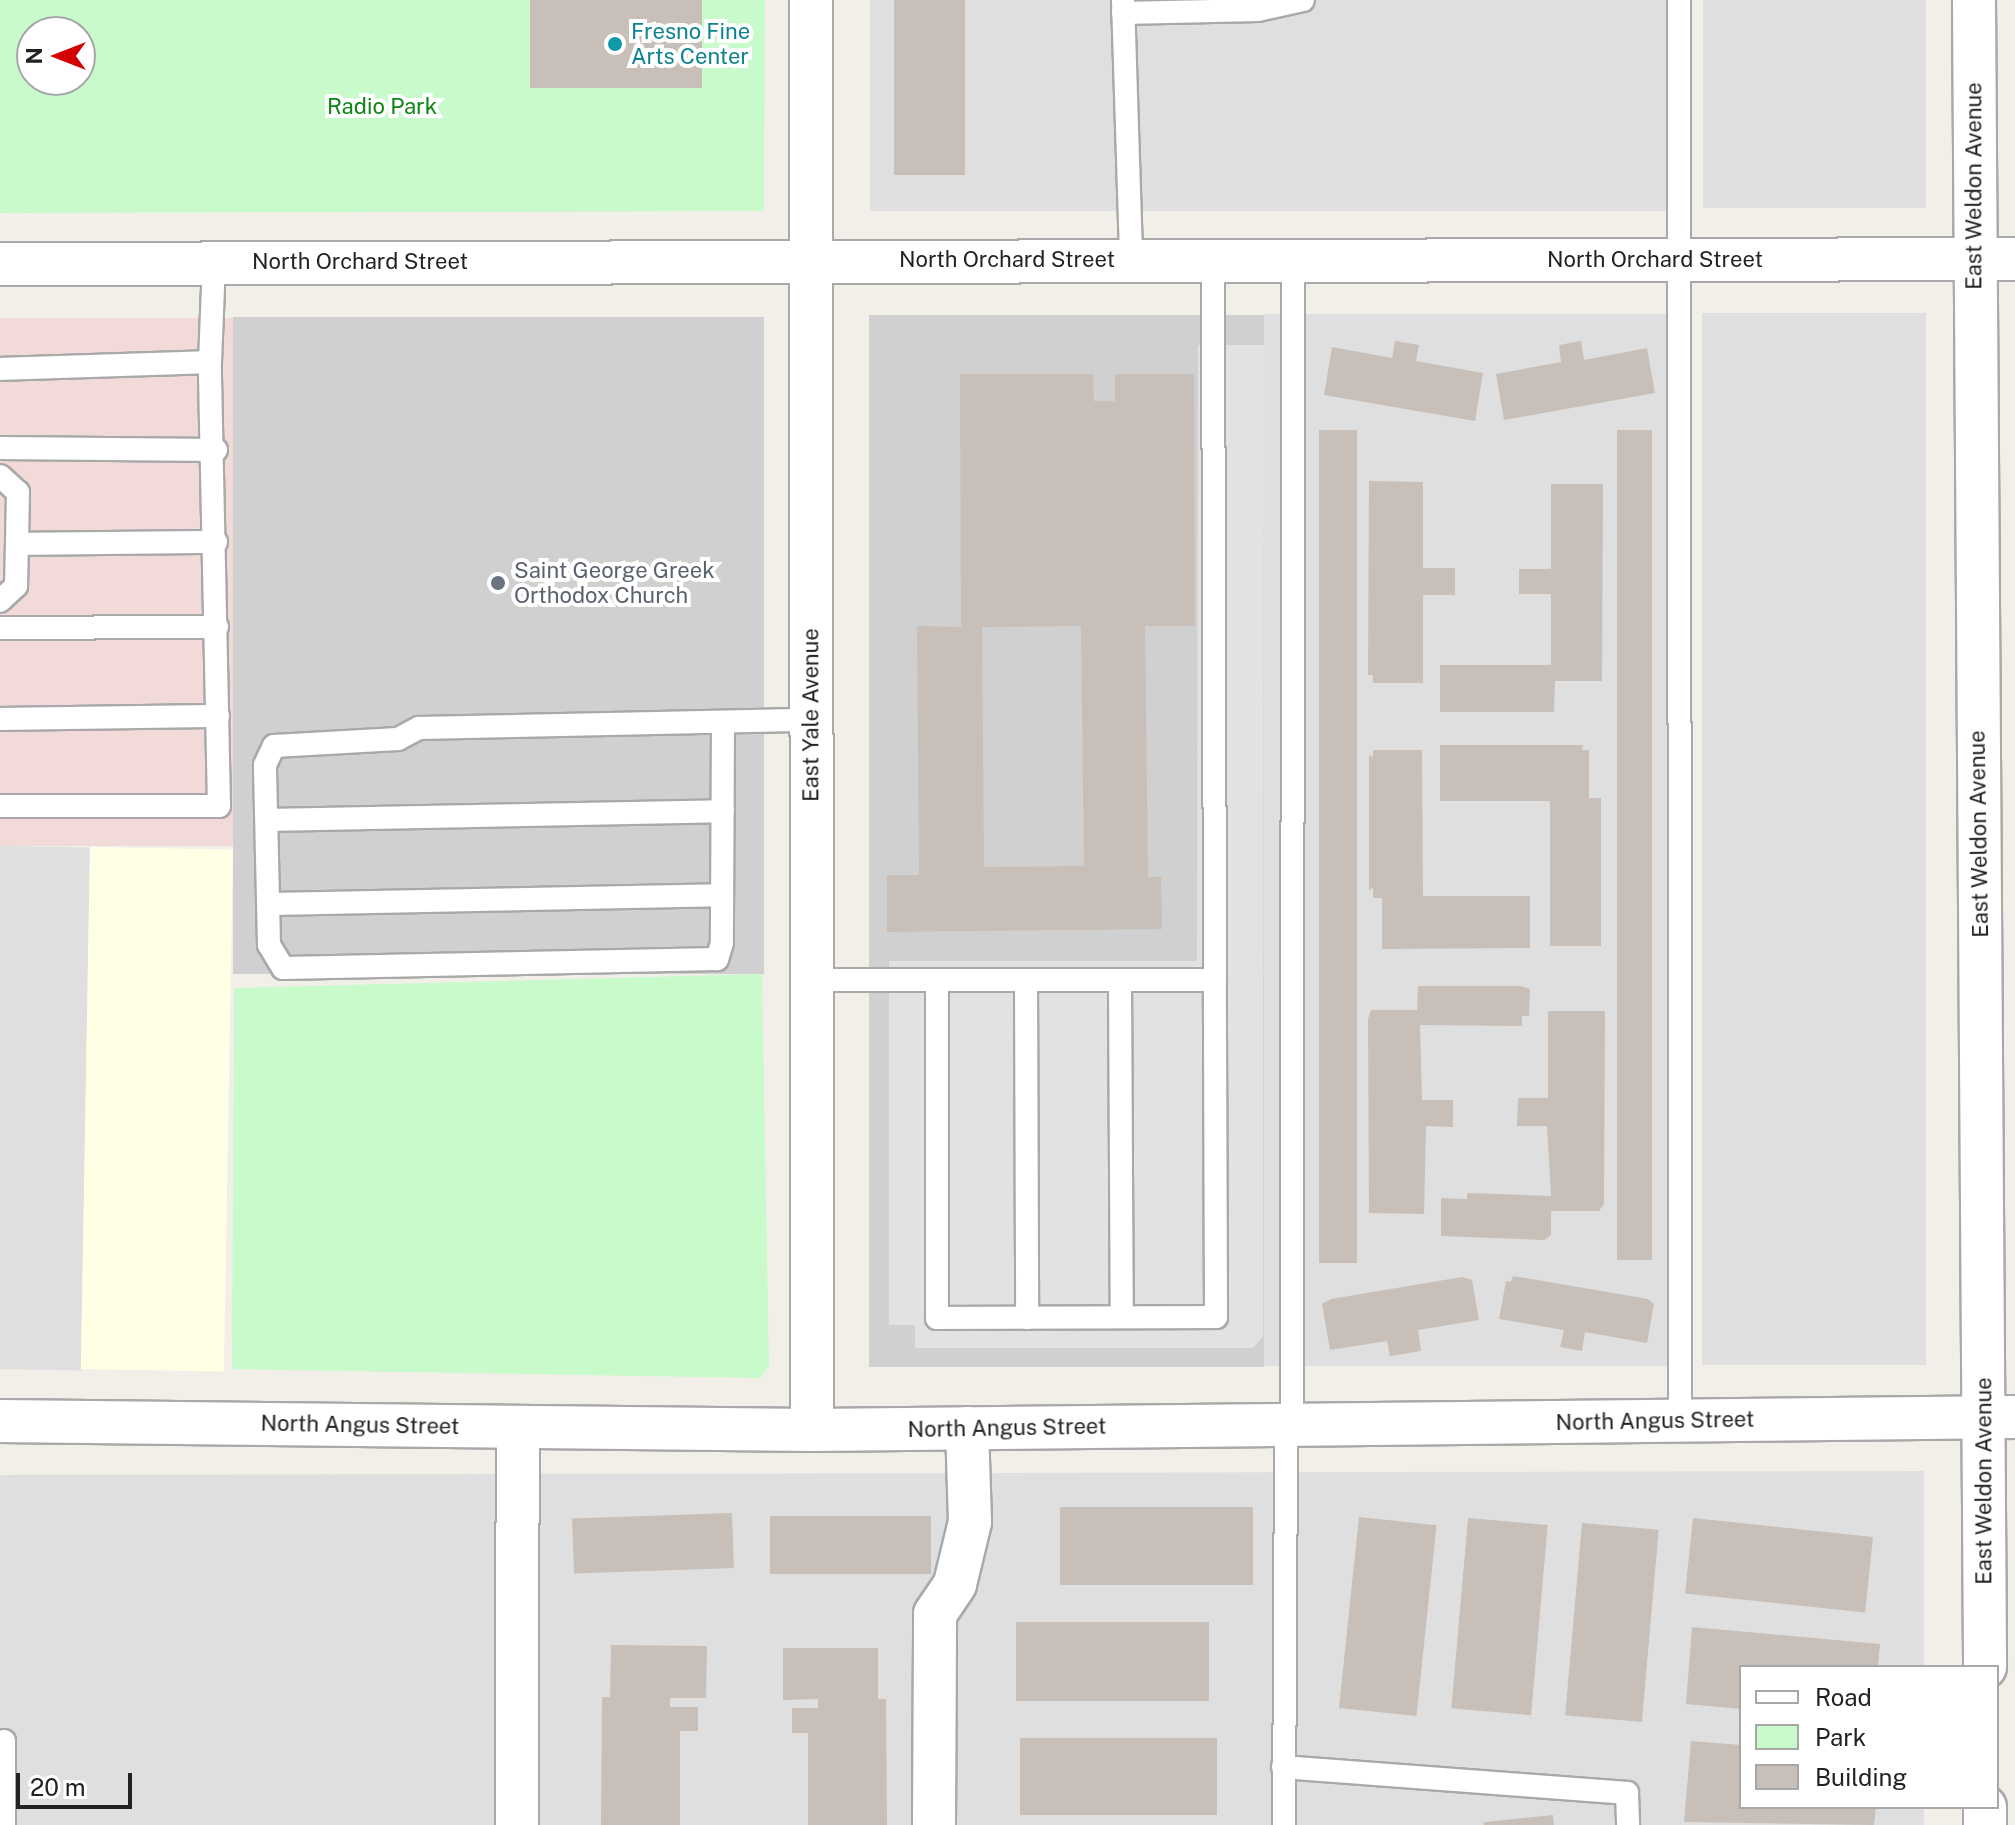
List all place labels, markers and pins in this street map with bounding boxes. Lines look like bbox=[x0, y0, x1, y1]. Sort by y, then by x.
place label: Fresno Fine Arts Center bbox=[631, 18, 750, 70]
marker: Fresno Fine Arts Center bbox=[606, 35, 624, 53]
place label: Saint George Greek Orthodox Church bbox=[514, 557, 715, 608]
marker: Saint George Greek Orthodox Church bbox=[489, 574, 507, 592]

